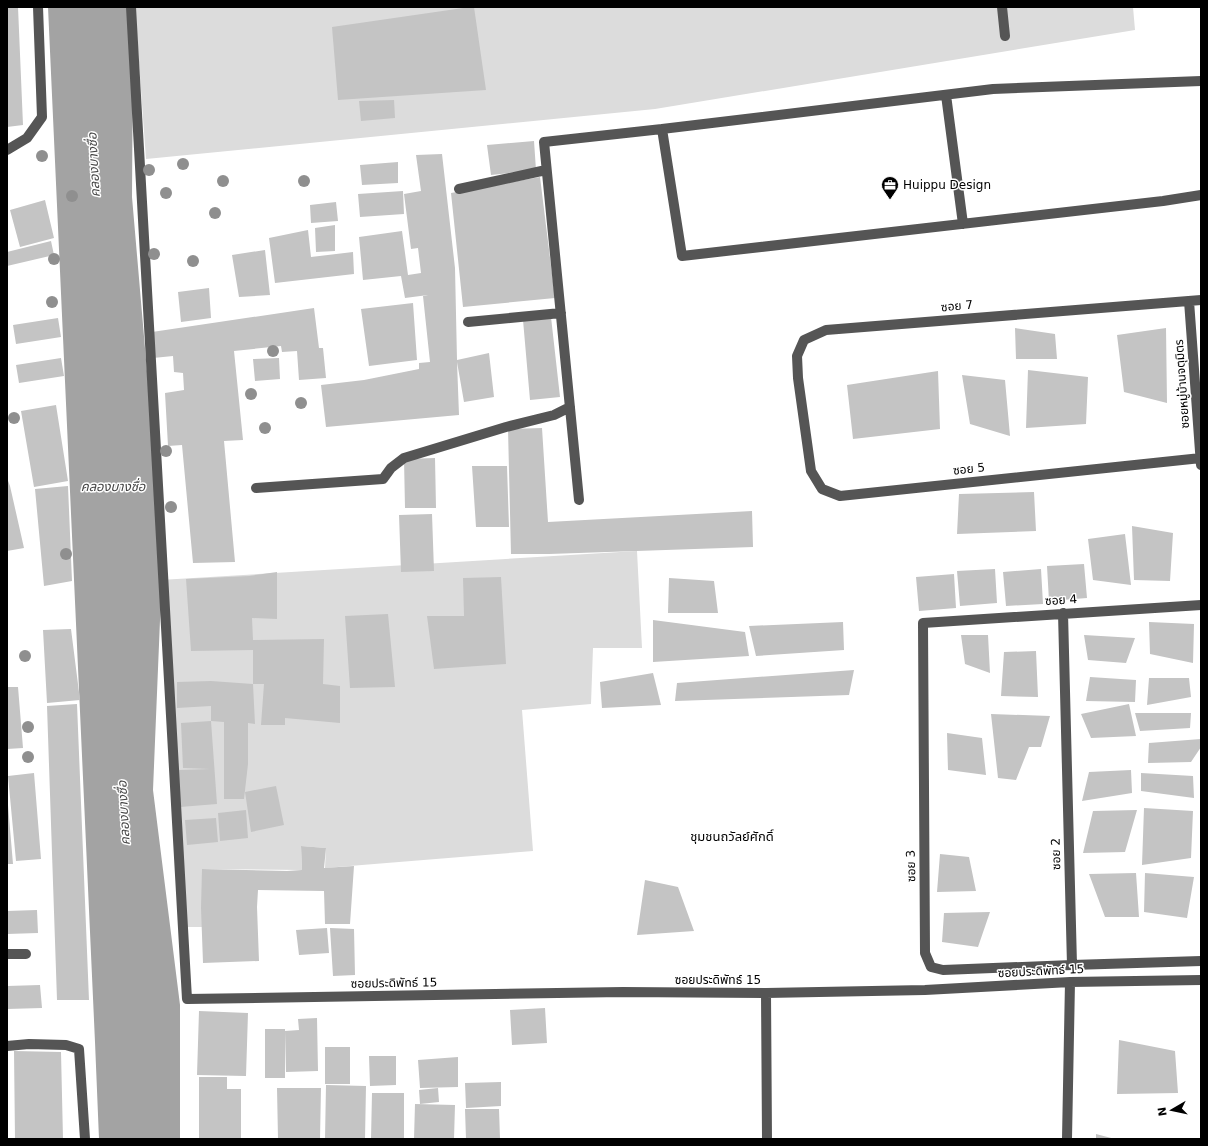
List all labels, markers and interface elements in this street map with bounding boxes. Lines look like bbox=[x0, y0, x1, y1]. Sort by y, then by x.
water label: คลองบางซื่อ bbox=[82, 132, 103, 198]
office icon: Huippu Design bbox=[880, 175, 900, 200]
place label: Huippu Design bbox=[903, 178, 991, 192]
street label: ซอย 7 bbox=[940, 298, 974, 314]
street label: ซอยหมู่บ้านจตุมิตร bbox=[1172, 339, 1192, 429]
street label: ซอย 5 bbox=[952, 460, 986, 478]
water label: คลองบางซื่อ bbox=[81, 477, 146, 494]
street label: ซอย 4 bbox=[1044, 592, 1078, 608]
water label: คลองบางซื่อ bbox=[112, 780, 133, 846]
district label: ชุมชนถวัลย์ศักดิ์ bbox=[690, 829, 774, 844]
street label: ซอย 2 bbox=[1049, 838, 1063, 870]
street label: ซอย 3 bbox=[904, 850, 918, 882]
street label: ซอยประดิพัทธ์ 15 bbox=[997, 962, 1085, 980]
street label: ซอยประดิพัทธ์ 15 bbox=[675, 973, 761, 987]
street label: ซอยประดิพัทธ์ 15 bbox=[351, 975, 437, 991]
north arrow bbox=[1152, 1090, 1192, 1130]
text: N bbox=[1155, 1106, 1170, 1117]

